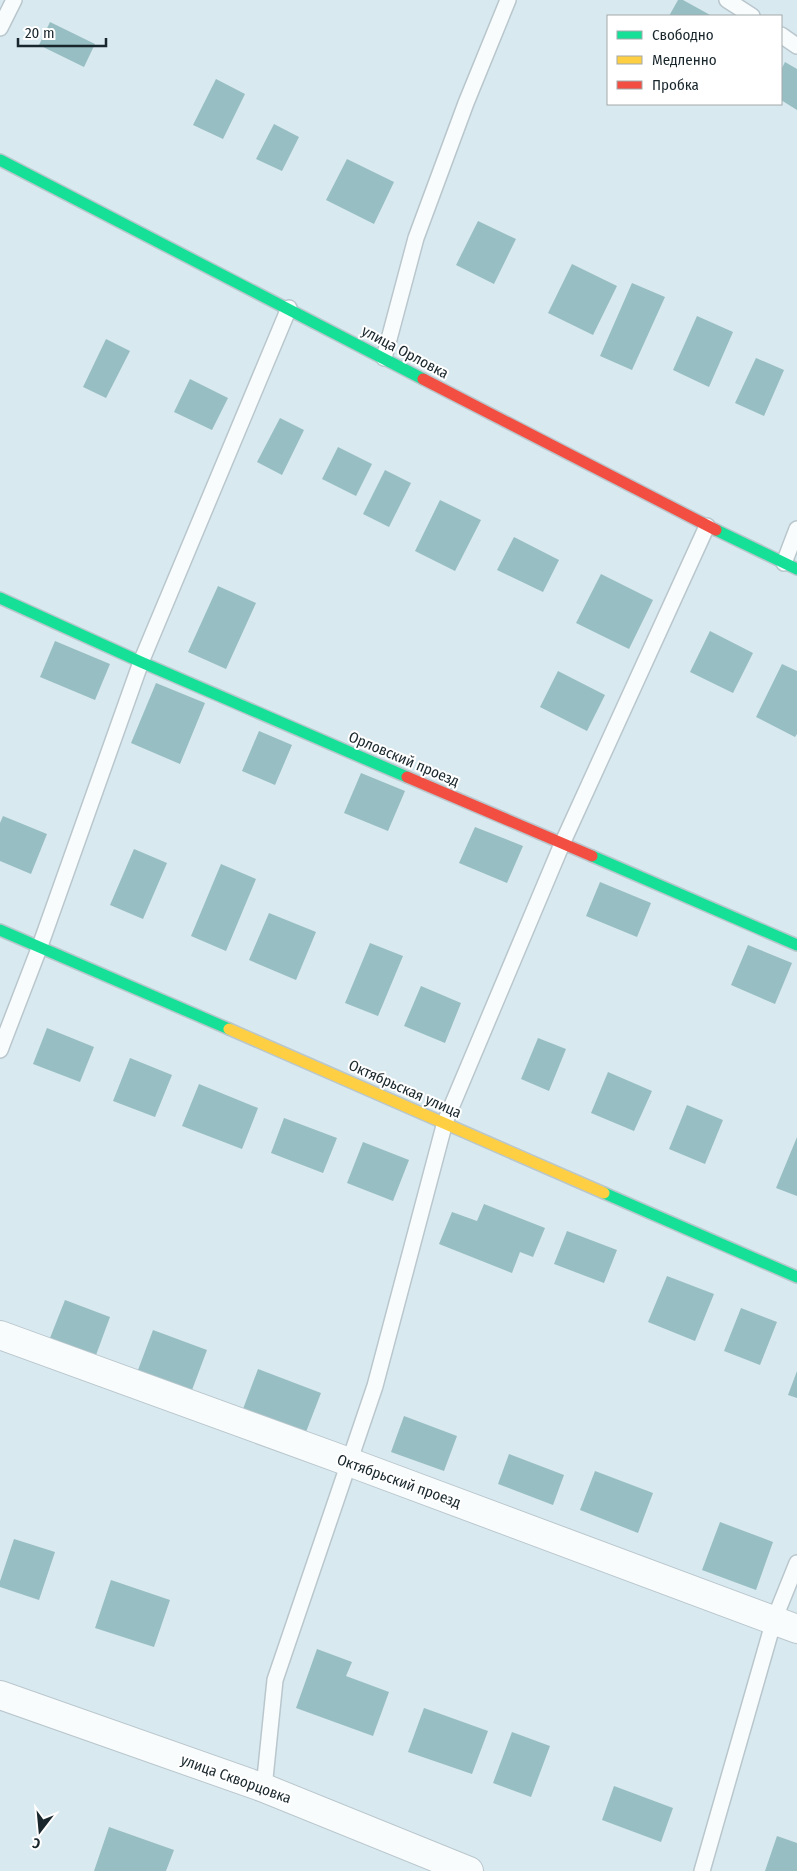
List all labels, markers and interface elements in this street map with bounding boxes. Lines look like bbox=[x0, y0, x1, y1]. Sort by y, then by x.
scale bar bbox=[18, 15, 105, 47]
legend bbox=[607, 15, 782, 105]
text: 20 m bbox=[25, 24, 55, 42]
text: Свободно bbox=[652, 26, 714, 44]
text: Медленно bbox=[652, 51, 717, 69]
text: Пробка bbox=[652, 76, 699, 94]
street label: улица Орловка bbox=[359, 322, 451, 382]
street label: Орловский проезд bbox=[346, 728, 462, 790]
street label: Октябрьская улица bbox=[346, 1056, 464, 1122]
street label: Октябрьский проезд bbox=[335, 1450, 463, 1512]
street label: улица Скворцовка bbox=[178, 1751, 294, 1807]
north arrow bbox=[15, 1806, 65, 1856]
text: С bbox=[30, 1834, 42, 1852]

